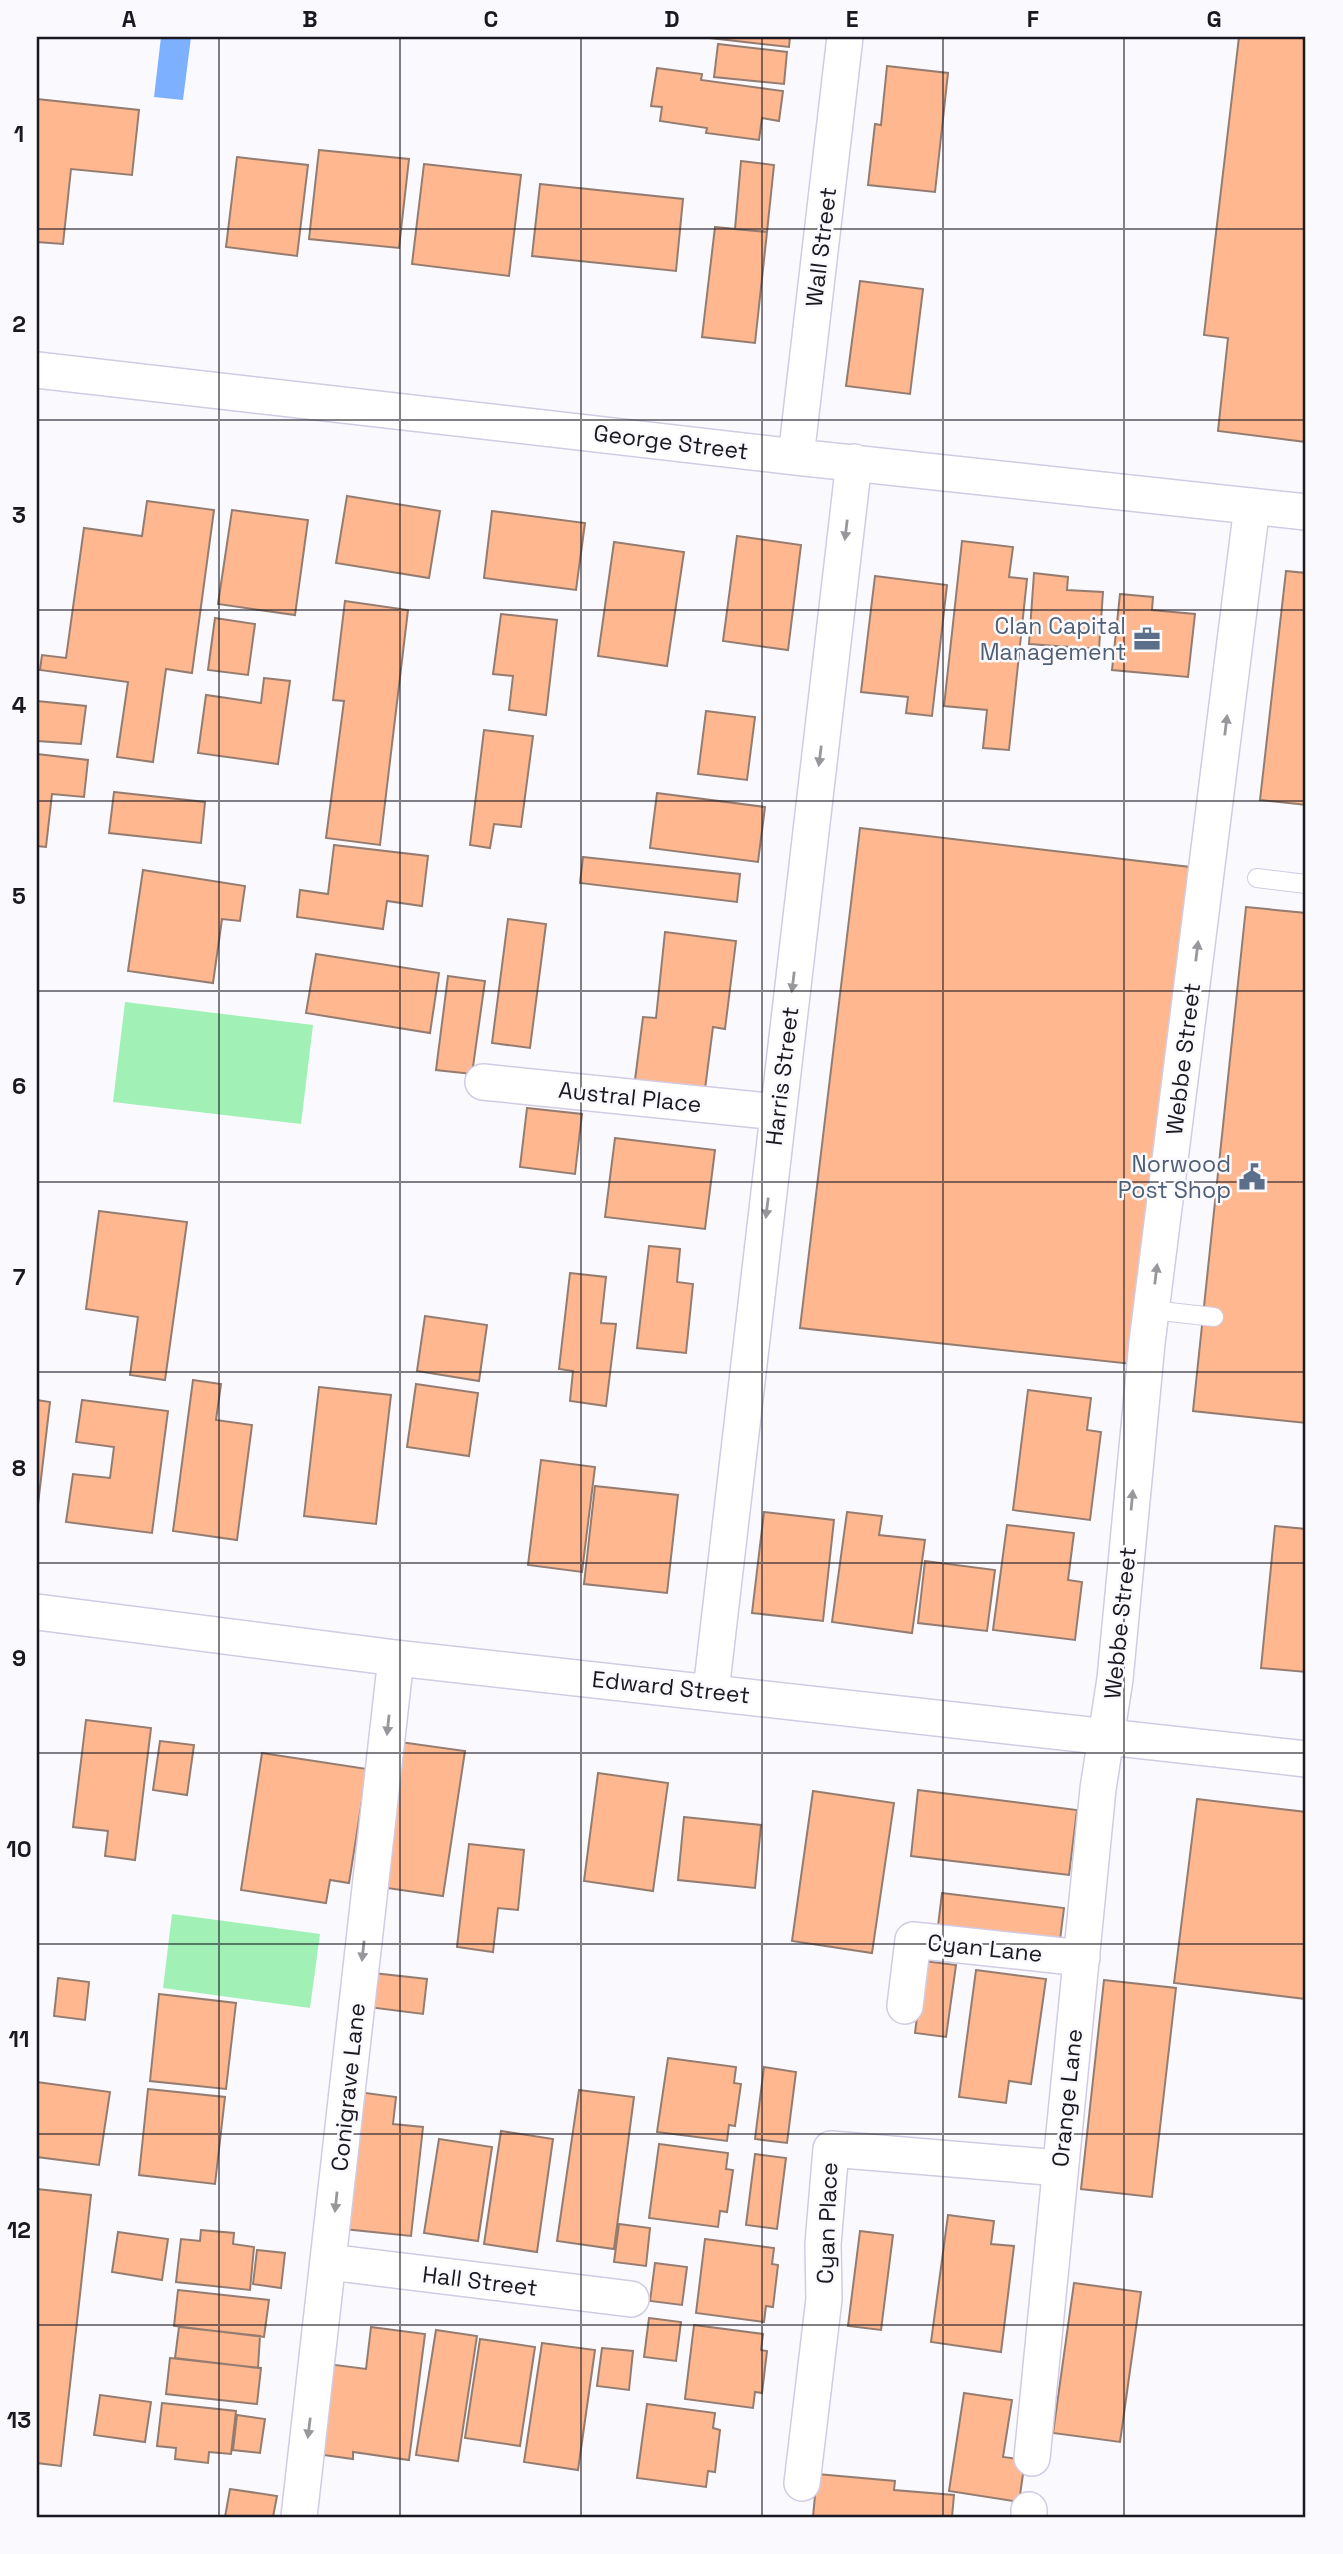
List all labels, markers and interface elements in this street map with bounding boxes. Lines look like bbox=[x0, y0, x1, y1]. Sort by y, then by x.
text: A bbox=[122, 4, 137, 34]
text: B bbox=[302, 4, 318, 34]
text: C bbox=[484, 4, 498, 34]
text: D bbox=[664, 4, 680, 34]
text: E bbox=[846, 4, 858, 34]
text: F bbox=[1027, 4, 1039, 34]
text: G bbox=[1206, 4, 1222, 34]
text: 1 bbox=[14, 119, 24, 149]
street label: Wall Street bbox=[799, 185, 843, 309]
text: 2 bbox=[12, 309, 26, 339]
street label: George Street bbox=[592, 418, 750, 466]
text: 3 bbox=[12, 500, 26, 530]
one-way arrow bbox=[840, 519, 851, 541]
place label: Clan Capital Management bbox=[980, 611, 1126, 667]
office icon: Clan Capital Management bbox=[1132, 624, 1162, 654]
text: 4 bbox=[12, 690, 27, 720]
one-way arrow bbox=[1220, 714, 1231, 736]
one-way arrow bbox=[814, 745, 825, 767]
text: 5 bbox=[12, 881, 26, 911]
one-way arrow bbox=[1192, 940, 1203, 962]
one-way arrow bbox=[788, 971, 799, 993]
street label: Webbe Street bbox=[1159, 981, 1207, 1137]
street label: Harris Street bbox=[759, 1005, 805, 1147]
text: 6 bbox=[12, 1071, 26, 1101]
street label: Austral Place bbox=[557, 1075, 703, 1119]
place label: Norwood Post Shop bbox=[1118, 1149, 1231, 1205]
public building icon: Norwood Post Shop bbox=[1237, 1162, 1267, 1192]
one-way arrow bbox=[762, 1197, 773, 1219]
text: 7 bbox=[13, 1262, 26, 1292]
one-way arrow bbox=[1151, 1263, 1162, 1285]
text: 8 bbox=[12, 1453, 26, 1483]
one-way arrow bbox=[1127, 1489, 1138, 1511]
street label: Webbe Street bbox=[1097, 1545, 1143, 1701]
text: 9 bbox=[12, 1643, 26, 1673]
street label: Edward Street bbox=[591, 1664, 751, 1710]
one-way arrow bbox=[383, 1715, 394, 1737]
text: 10 bbox=[6, 1834, 32, 1864]
street label: Cyan Lane bbox=[926, 1927, 1044, 1969]
one-way arrow bbox=[358, 1941, 369, 1963]
street label: Conigrave Lane bbox=[324, 2001, 372, 2173]
text: 11 bbox=[9, 2024, 29, 2054]
street label: Orange Lane bbox=[1045, 2027, 1089, 2169]
street label: Cyan Place bbox=[810, 2162, 844, 2284]
one-way arrow bbox=[330, 2191, 341, 2213]
text: 12 bbox=[7, 2215, 31, 2245]
street label: Hall Street bbox=[421, 2259, 539, 2303]
text: 13 bbox=[7, 2405, 31, 2435]
one-way arrow bbox=[304, 2417, 315, 2439]

